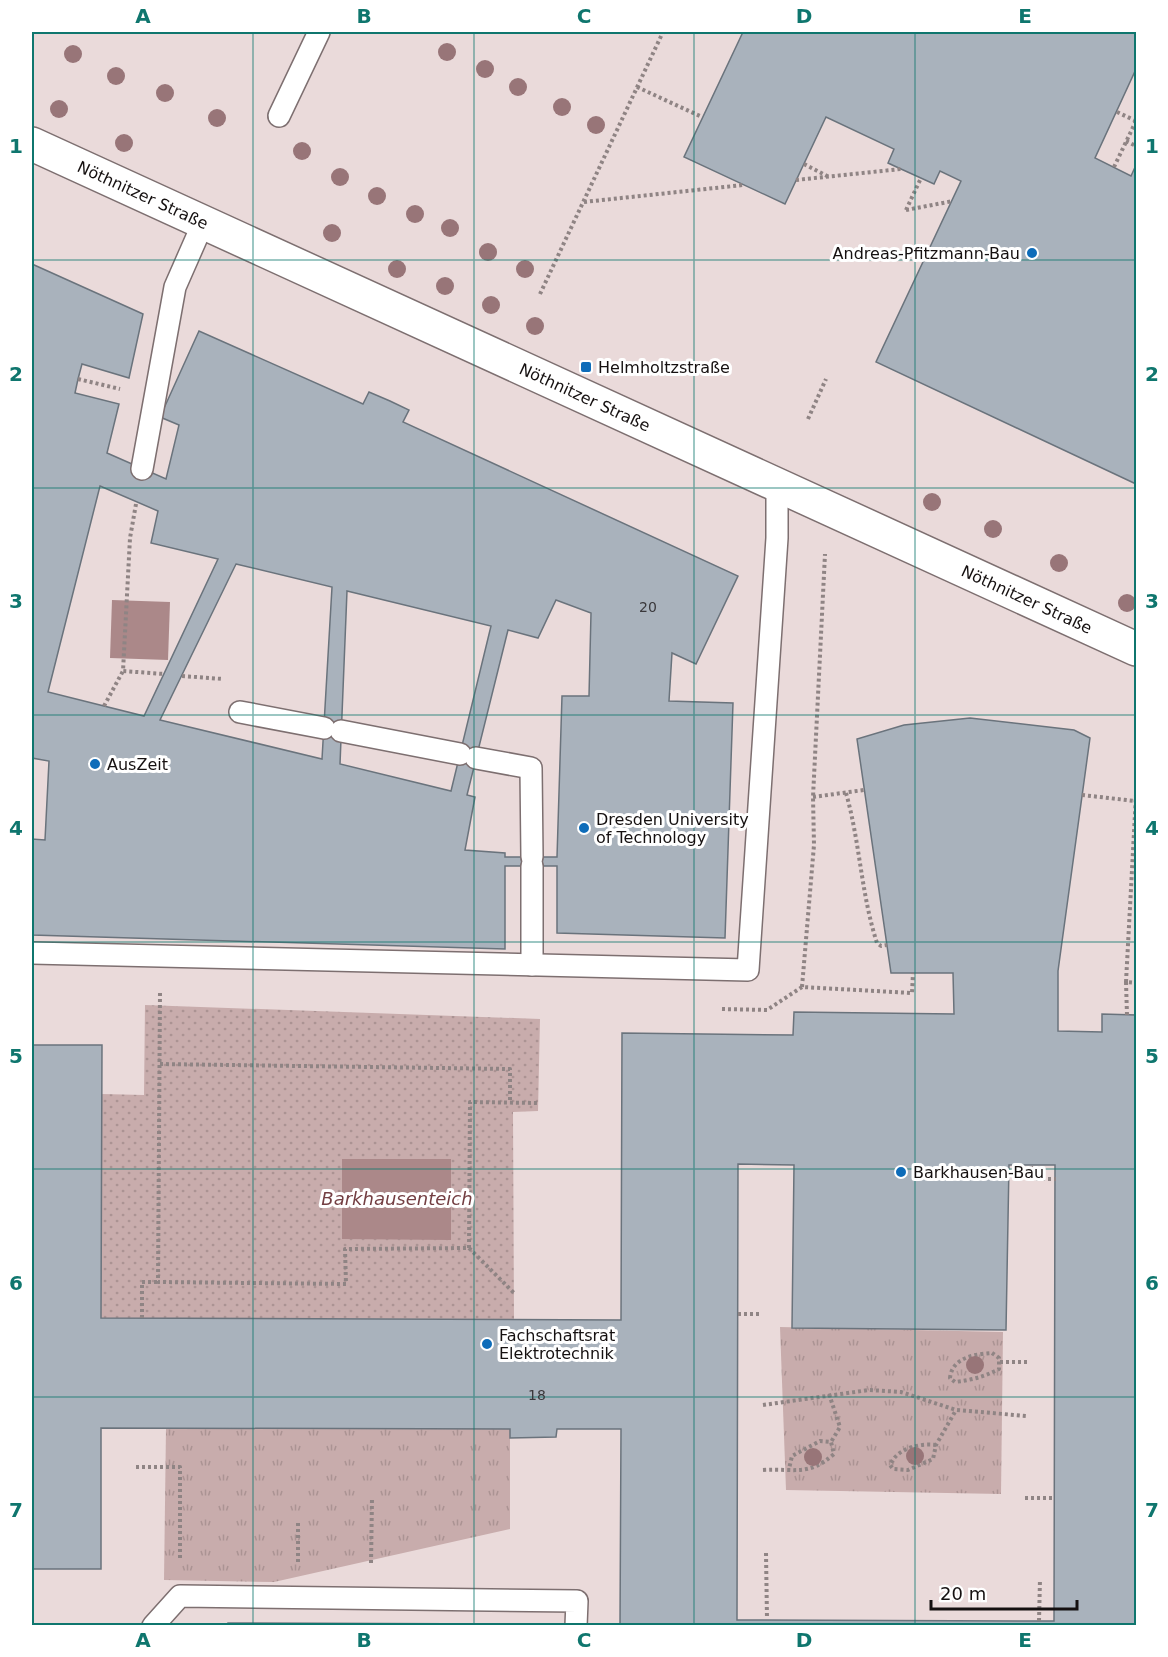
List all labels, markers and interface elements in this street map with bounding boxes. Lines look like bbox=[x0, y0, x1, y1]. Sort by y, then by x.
text: A bbox=[135, 4, 151, 28]
text: B bbox=[356, 4, 372, 28]
text: C bbox=[577, 4, 591, 28]
text: D bbox=[796, 4, 812, 28]
text: E bbox=[1018, 4, 1032, 28]
text: 1 bbox=[9, 134, 23, 158]
text: 1 bbox=[1145, 134, 1159, 158]
street label: Nöthnitzer Straße bbox=[74, 157, 211, 233]
place label: Andreas-Pfitzmann-Bau bbox=[833, 244, 1020, 263]
marker: Andreas-Pfitzmann-Bau bbox=[1025, 246, 1039, 260]
place label: Helmholtzstraße bbox=[598, 358, 730, 377]
street label: Nöthnitzer Straße bbox=[516, 359, 653, 435]
marker: Helmholtzstraße bbox=[579, 360, 593, 374]
text: 2 bbox=[9, 362, 23, 386]
text: 2 bbox=[1145, 362, 1159, 386]
street label: Nöthnitzer Straße bbox=[958, 561, 1095, 638]
text: 3 bbox=[9, 589, 23, 613]
text: 3 bbox=[1145, 589, 1159, 613]
house number: 20 bbox=[639, 599, 657, 615]
place label: AusZeit bbox=[107, 755, 168, 774]
marker: AusZeit bbox=[88, 757, 102, 771]
place label: Dresden University of Technology bbox=[596, 810, 749, 847]
text: 4 bbox=[9, 816, 23, 840]
text: 4 bbox=[1145, 816, 1159, 840]
marker: Dresden University of Technology bbox=[577, 821, 591, 835]
text: 5 bbox=[9, 1044, 23, 1068]
text: 5 bbox=[1145, 1044, 1159, 1068]
place label: Barkhausen-Bau bbox=[913, 1163, 1044, 1182]
marker: Barkhausen-Bau bbox=[894, 1165, 908, 1179]
water label: Barkhausenteich bbox=[321, 1188, 473, 1209]
text: 6 bbox=[9, 1271, 23, 1295]
text: 6 bbox=[1145, 1271, 1159, 1295]
place label: Fachschaftsrat Elektrotechnik bbox=[499, 1326, 615, 1363]
marker: Fachschaftsrat Elektrotechnik bbox=[480, 1337, 494, 1351]
house number: 18 bbox=[528, 1387, 546, 1403]
text: 7 bbox=[9, 1498, 23, 1522]
text: 7 bbox=[1145, 1498, 1159, 1522]
scale bar bbox=[931, 1573, 1076, 1611]
text: 20 m bbox=[940, 1583, 986, 1604]
text: A bbox=[135, 1628, 151, 1652]
text: B bbox=[356, 1628, 372, 1652]
text: C bbox=[577, 1628, 591, 1652]
text: D bbox=[796, 1628, 812, 1652]
text: E bbox=[1018, 1628, 1032, 1652]

